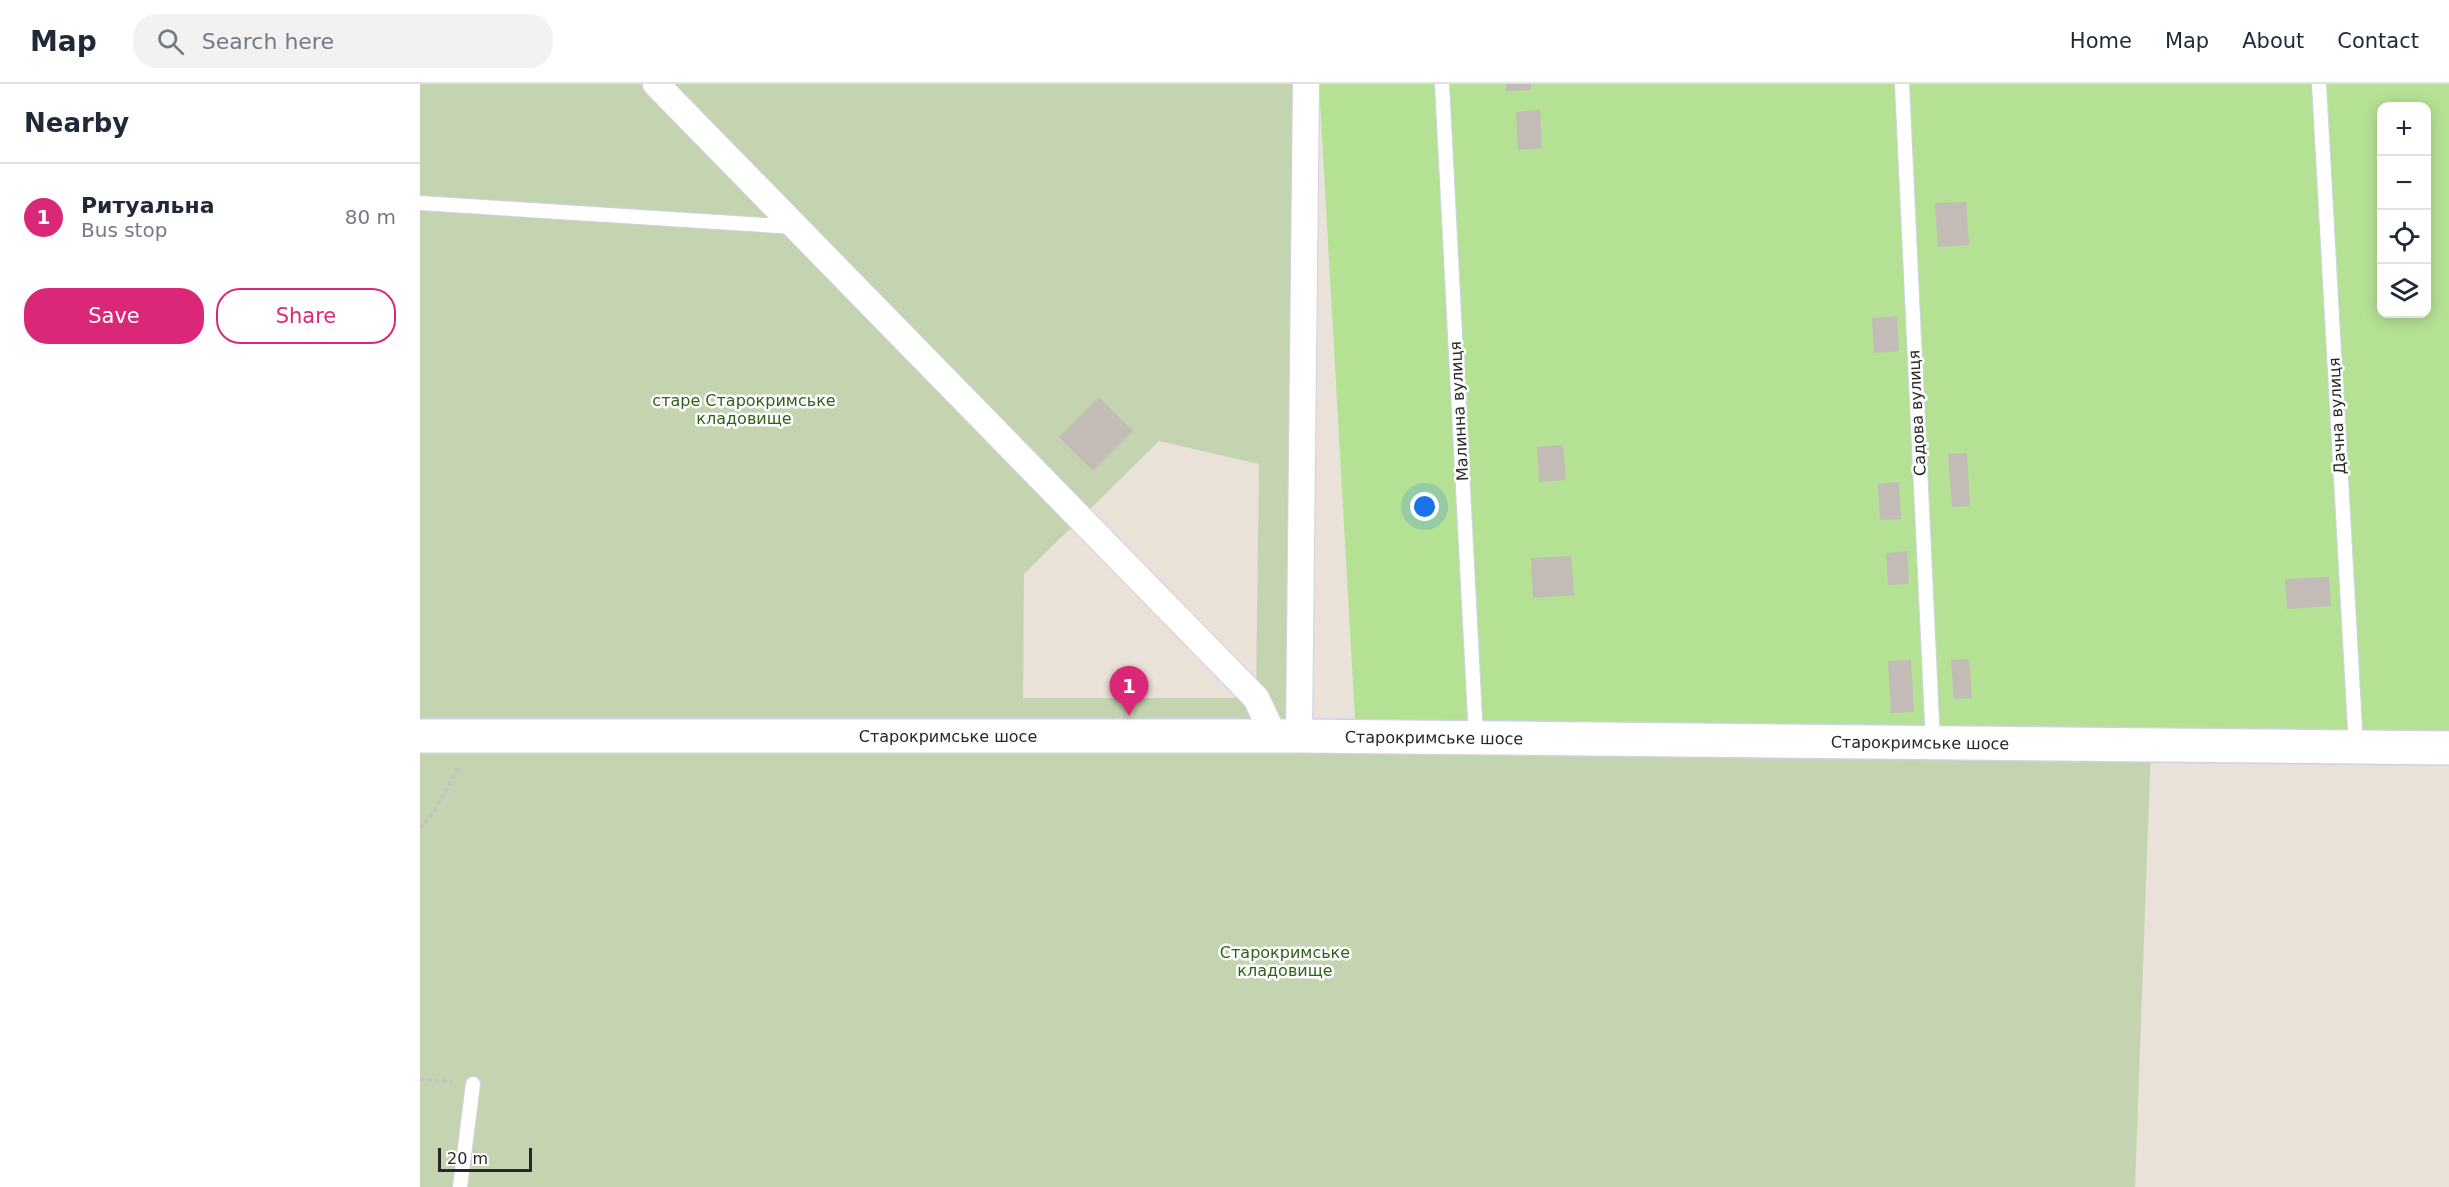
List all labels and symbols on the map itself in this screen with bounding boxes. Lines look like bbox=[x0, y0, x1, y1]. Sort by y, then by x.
street label: Малинна вулиця bbox=[1446, 341, 1472, 481]
street label: Садова вулиця bbox=[1904, 349, 1930, 477]
street label: Дачна вулиця bbox=[2324, 357, 2350, 475]
park label: старе Старокримське кладовище bbox=[652, 391, 836, 428]
your location bbox=[1410, 492, 1439, 521]
pin: 1 bbox=[1110, 666, 1148, 716]
street label: Старокримське шосе bbox=[859, 727, 1037, 746]
street label: Старокримське шосе bbox=[1345, 727, 1523, 748]
street label: Старокримське шосе bbox=[1831, 732, 2009, 753]
park label: Старокримське кладовище bbox=[1220, 943, 1350, 980]
scale bar bbox=[438, 1145, 532, 1172]

